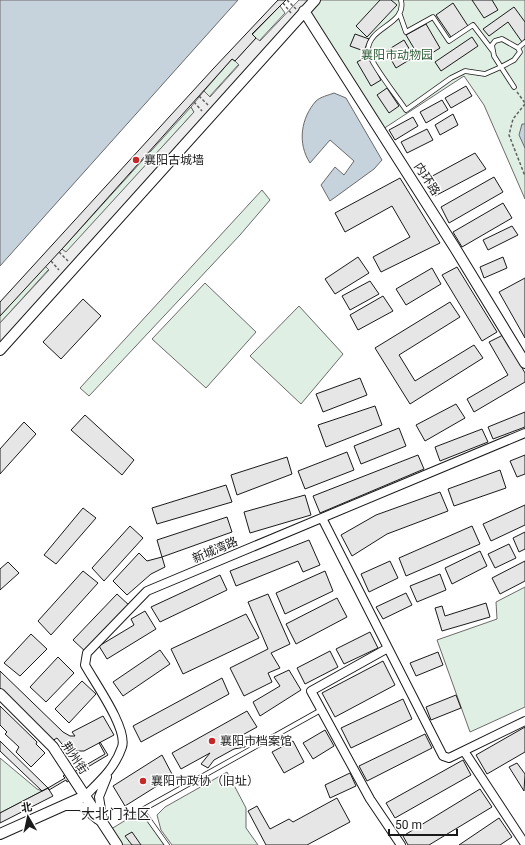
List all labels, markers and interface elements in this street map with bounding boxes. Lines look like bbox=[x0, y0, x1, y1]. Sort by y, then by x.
park label: 襄阳市动物园 bbox=[361, 48, 433, 62]
place label: 襄阳古城墙 bbox=[144, 153, 204, 167]
marker: 襄阳古城墙 bbox=[131, 155, 141, 165]
street label: 内环路 bbox=[411, 160, 443, 198]
street label: 新城湾路 bbox=[190, 534, 240, 566]
place label: 襄阳市档案馆 bbox=[220, 734, 292, 748]
marker: 襄阳市档案馆 bbox=[207, 736, 217, 746]
street label: 荆州街 bbox=[59, 739, 91, 777]
place label: 襄阳市政协（旧址） bbox=[151, 774, 259, 788]
marker: 襄阳市政协（旧址） bbox=[138, 776, 148, 786]
north arrow bbox=[8, 797, 48, 837]
text: 北 bbox=[20, 800, 33, 815]
district label: 大北门社区 bbox=[81, 806, 151, 822]
scale bar bbox=[389, 811, 457, 837]
text: 50 m bbox=[395, 818, 422, 832]

